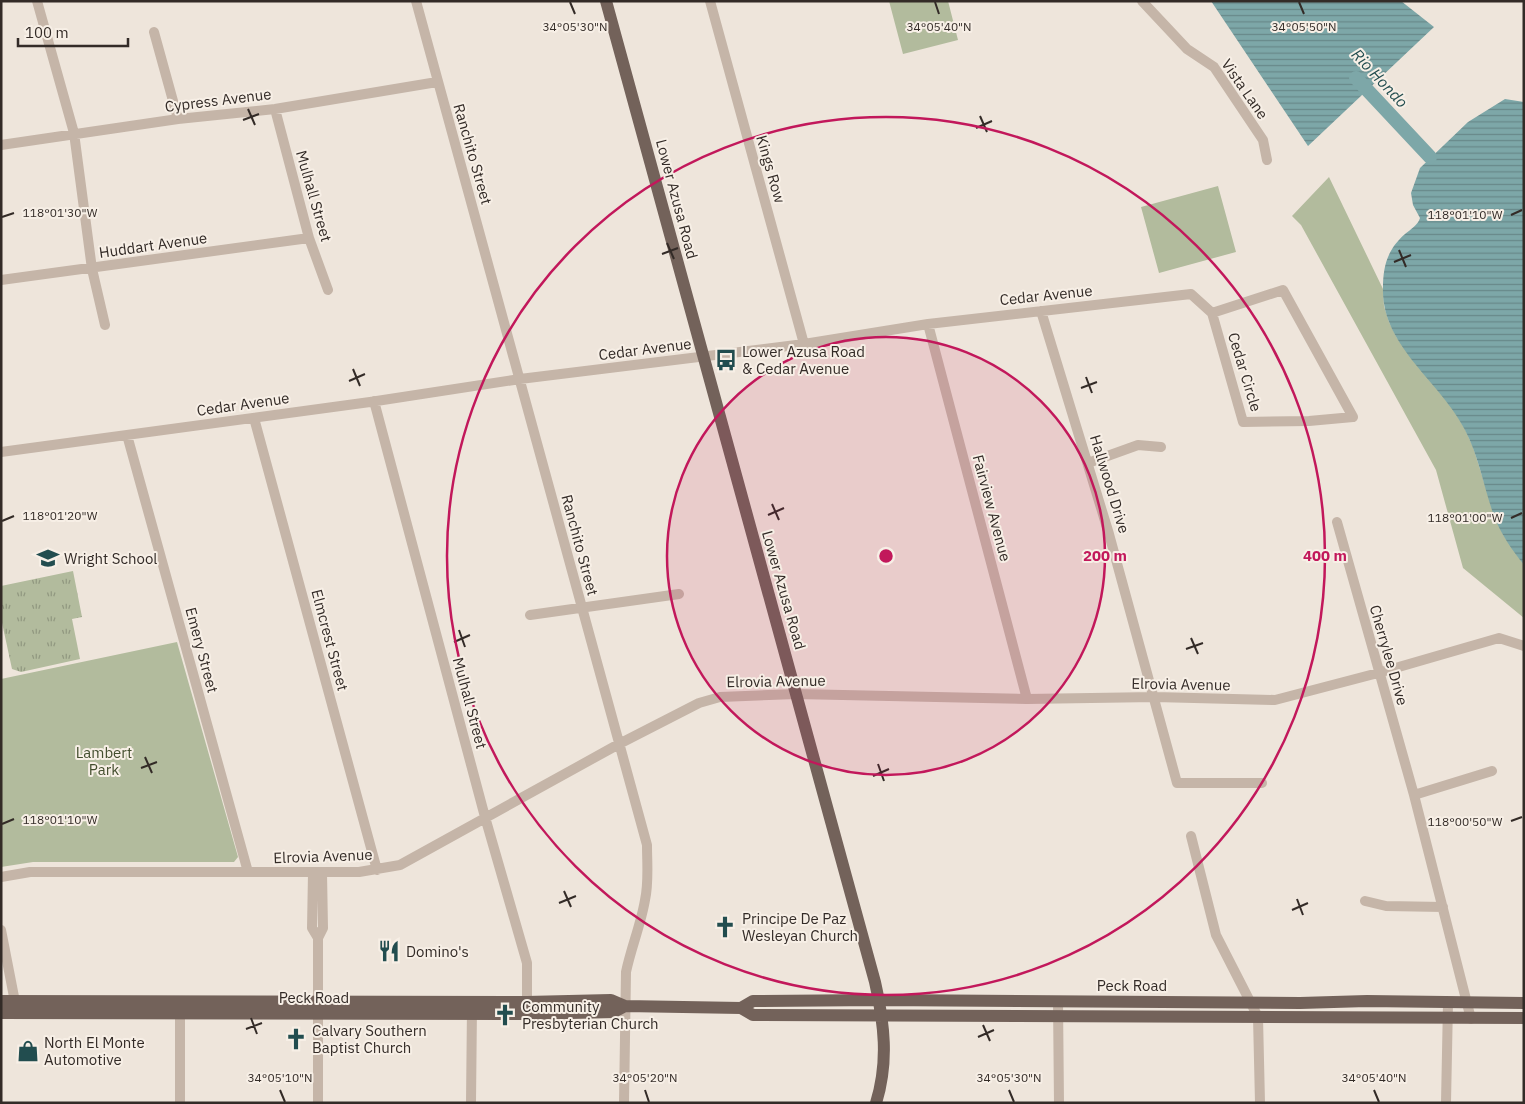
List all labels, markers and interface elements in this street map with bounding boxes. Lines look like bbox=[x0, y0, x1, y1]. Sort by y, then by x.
scale bar bbox=[18, 15, 128, 47]
text: 34°05'30"N bbox=[542, 19, 608, 34]
text: 34°05'40"N bbox=[906, 19, 972, 34]
text: 34°05'50"N bbox=[1271, 19, 1337, 34]
text: 100 m bbox=[25, 23, 69, 42]
water label: Rio Hondo bbox=[1348, 44, 1413, 112]
street label: Vista Lane bbox=[1217, 55, 1273, 123]
street label: Cypress Avenue bbox=[164, 84, 272, 116]
street label: Ranchito Street bbox=[450, 101, 496, 207]
street label: Kings Row bbox=[752, 133, 790, 206]
street label: Lower Azusa Road bbox=[652, 137, 702, 261]
street label: Mulhall Street bbox=[292, 148, 336, 244]
text: 118°01'30"W bbox=[23, 205, 98, 220]
text: 118°01'10"W bbox=[1428, 207, 1503, 222]
street label: Huddart Avenue bbox=[98, 228, 208, 262]
street label: Cedar Avenue bbox=[999, 281, 1093, 309]
street label: Cedar Circle bbox=[1224, 330, 1266, 414]
street label: Cedar Avenue bbox=[597, 334, 693, 364]
place label: Lower Azusa Road & Cedar Avenue bbox=[742, 342, 865, 378]
bus stop icon: Lower Azusa Road & Cedar Avenue bbox=[713, 347, 739, 373]
street label: Cedar Avenue bbox=[195, 388, 291, 420]
street label: Hallwood Drive bbox=[1086, 432, 1134, 536]
street label: Fairview Avenue bbox=[969, 453, 1015, 563]
street label: Ranchito Street bbox=[557, 492, 603, 598]
text: 118°01'20"W bbox=[23, 508, 98, 523]
text: 118°01'00"W bbox=[1428, 510, 1503, 525]
street label: Lower Azusa Road bbox=[758, 528, 810, 652]
school or university icon: Wright School bbox=[35, 545, 61, 571]
text: 200 m bbox=[1083, 546, 1127, 565]
text: 400 m bbox=[1303, 546, 1347, 565]
centre of rings bbox=[877, 547, 895, 565]
place label: Wright School bbox=[64, 549, 157, 568]
street label: Elmcrest Street bbox=[307, 587, 353, 693]
street label: Cherrylee Drive bbox=[1366, 603, 1412, 707]
street label: Emery Street bbox=[181, 605, 223, 695]
street label: Mulhall Street bbox=[449, 655, 491, 751]
street label: Elrovia Avenue bbox=[726, 671, 826, 691]
street label: Elrovia Avenue bbox=[1131, 674, 1231, 694]
park label: Lambert Park bbox=[76, 743, 132, 779]
text: 118°01'10"W bbox=[23, 812, 98, 827]
text: 118°00'50"W bbox=[1428, 814, 1503, 829]
street label: Elrovia Avenue bbox=[273, 845, 373, 867]
place label: Principe De Paz Wesleyan Church bbox=[742, 909, 858, 945]
church icon: Principe De Paz Wesleyan Church bbox=[712, 914, 738, 940]
restaurant icon: Domino's bbox=[376, 938, 402, 964]
place label: Domino's bbox=[406, 942, 469, 961]
street label: Peck Road bbox=[1097, 976, 1167, 995]
street label: Peck Road bbox=[279, 988, 349, 1007]
place label: Community Presbyterian Church bbox=[522, 997, 659, 1033]
church icon: Community Presbyterian Church bbox=[492, 1002, 518, 1028]
place label: Calvary Southern Baptist Church bbox=[312, 1021, 427, 1057]
church icon: Calvary Southern Baptist Church bbox=[283, 1026, 309, 1052]
place label: North El Monte Automotive bbox=[44, 1033, 145, 1069]
shop icon: North El Monte Automotive bbox=[15, 1038, 41, 1064]
text: 34°05'10"N bbox=[247, 1070, 313, 1085]
text: 34°05'20"N bbox=[612, 1070, 678, 1085]
text: 34°05'30"N bbox=[976, 1070, 1042, 1085]
text: 34°05'40"N bbox=[1341, 1070, 1407, 1085]

